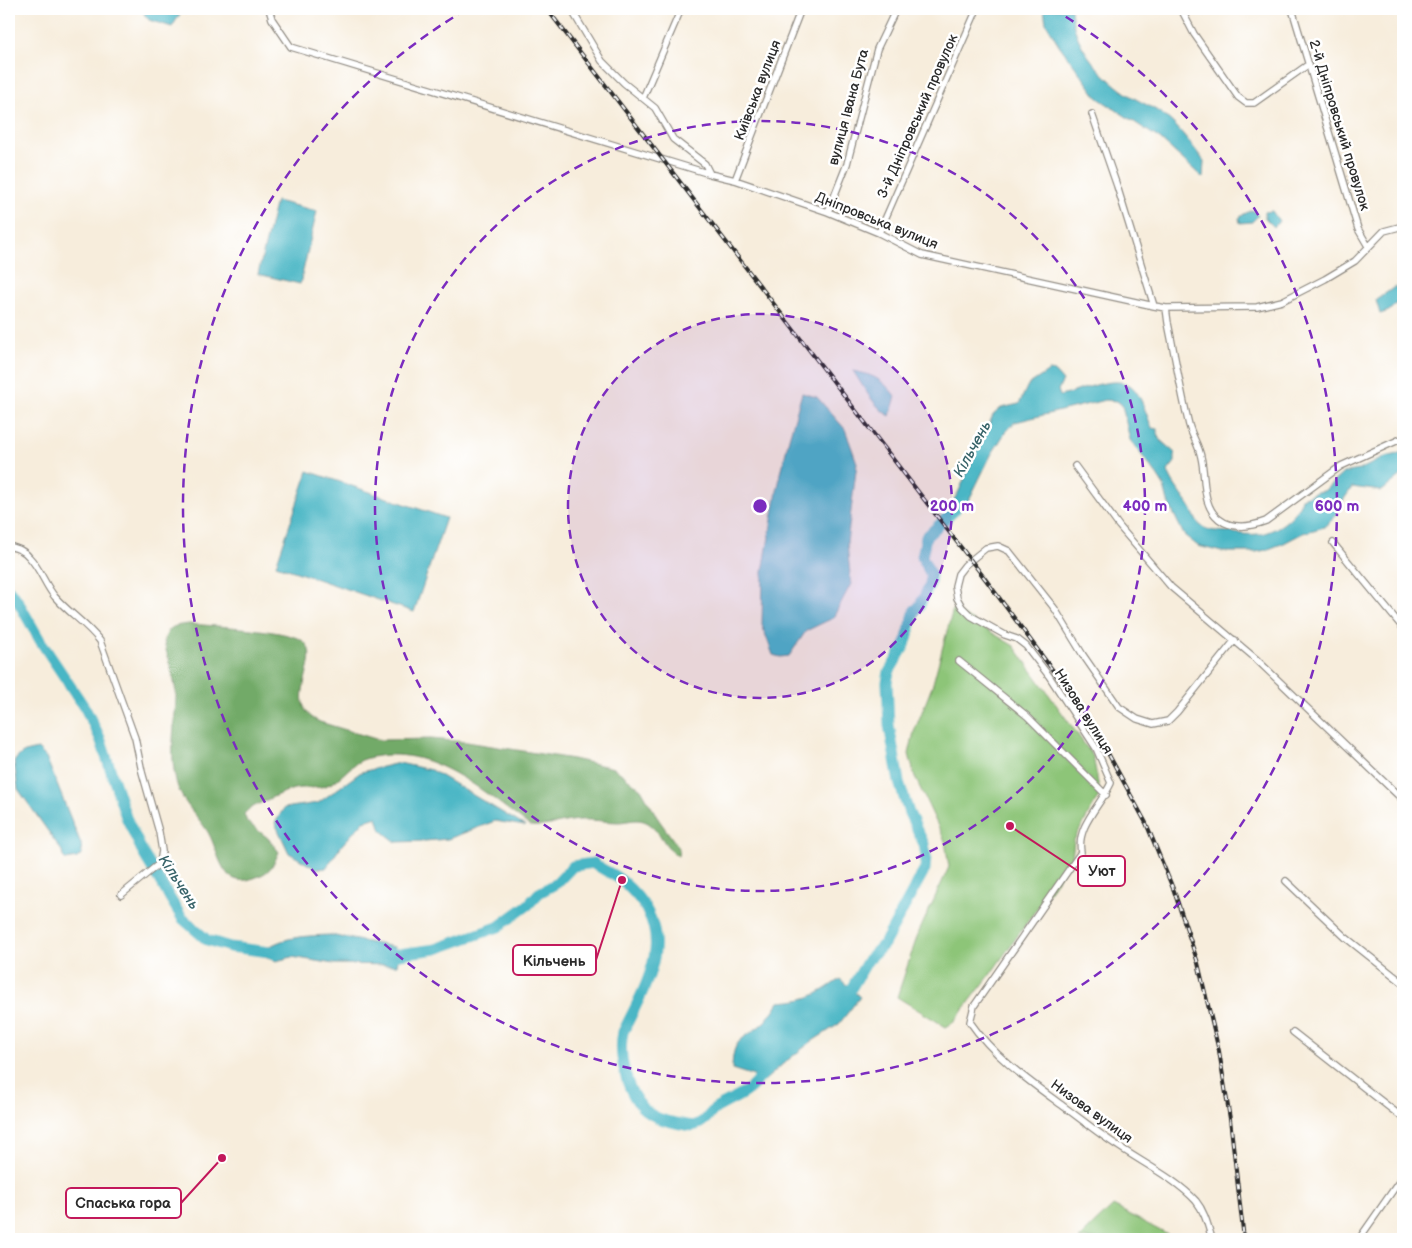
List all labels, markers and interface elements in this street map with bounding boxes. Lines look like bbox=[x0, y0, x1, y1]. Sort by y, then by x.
street label: 3-й Дніпровський провулок bbox=[873, 31, 962, 201]
street label: Київська вулиця bbox=[731, 37, 784, 143]
street label: 2-й Дніпровський провулок bbox=[1305, 38, 1374, 213]
street label: вулиця Івана Бута bbox=[825, 47, 872, 167]
street label: Дніпровська вулиця bbox=[813, 188, 941, 253]
water label: Кільчень bbox=[949, 418, 996, 481]
centre of rings bbox=[751, 497, 769, 515]
text: 200 m bbox=[930, 497, 974, 516]
text: 400 m bbox=[1123, 497, 1167, 516]
text: 600 m bbox=[1315, 497, 1360, 516]
street label: Низова вулиця bbox=[1051, 666, 1117, 757]
water label: Кільчень bbox=[154, 851, 203, 913]
callout: Уют bbox=[1078, 856, 1125, 886]
text: Уют bbox=[1088, 862, 1117, 881]
callout: Кільчень bbox=[513, 945, 596, 975]
text: Кільчень bbox=[523, 952, 586, 971]
street label: Низова вулиця bbox=[1047, 1076, 1136, 1147]
callout: Спаська гора bbox=[66, 1188, 181, 1218]
text: Спаська гора bbox=[75, 1194, 171, 1213]

